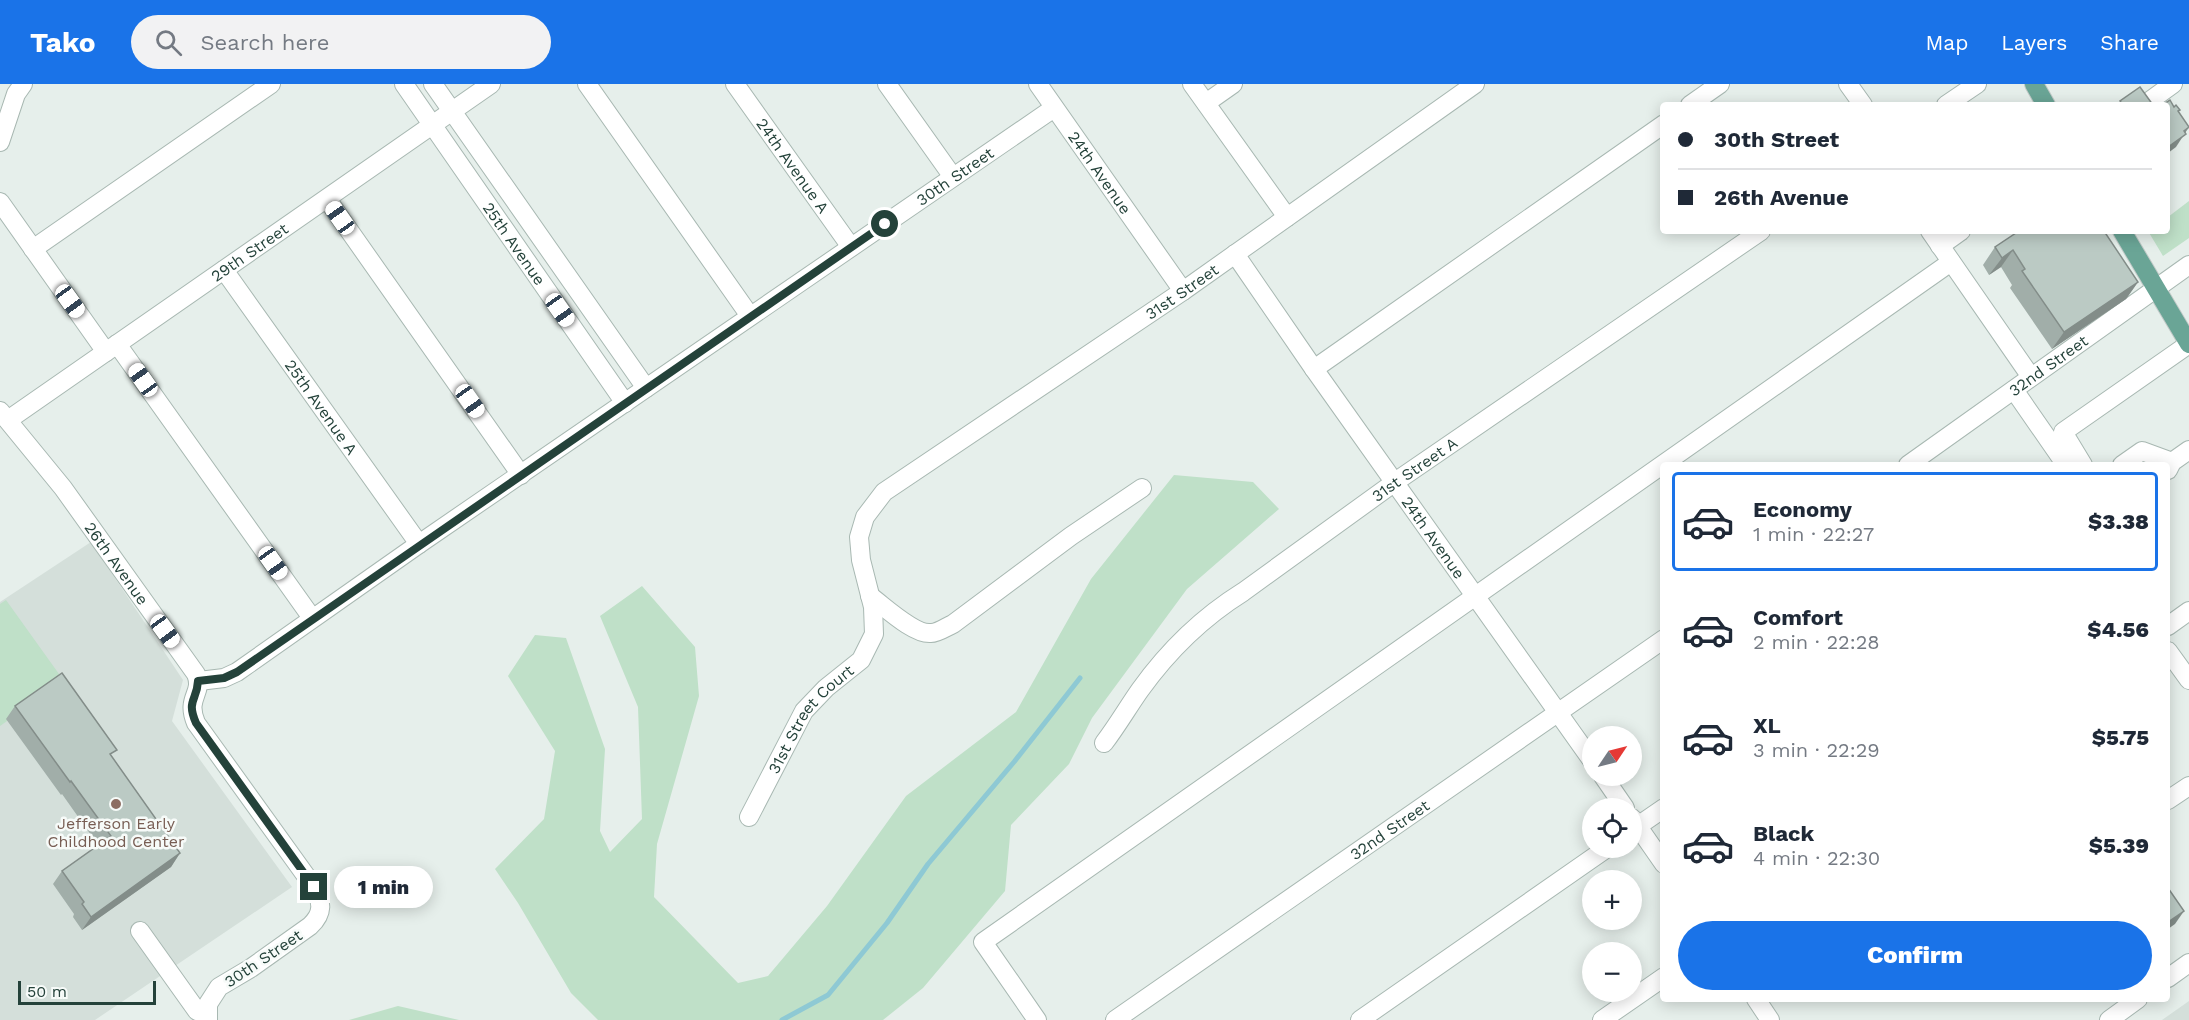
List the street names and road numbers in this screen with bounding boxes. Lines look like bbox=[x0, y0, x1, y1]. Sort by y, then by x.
street label: 24th Avenue A bbox=[752, 115, 833, 217]
street label: 24th Avenue bbox=[1064, 128, 1135, 218]
street label: 30th Street bbox=[913, 143, 998, 210]
street label: 25th Avenue bbox=[479, 199, 549, 289]
street label: 29th Street bbox=[207, 219, 292, 286]
street label: 31st Street bbox=[1142, 260, 1222, 324]
street label: 32nd Street bbox=[2005, 331, 2092, 400]
street label: 25th Avenue A bbox=[281, 356, 362, 459]
street label: 31st Street A bbox=[1368, 433, 1461, 506]
street label: 24th Avenue bbox=[1397, 493, 1469, 583]
street label: 26th Avenue bbox=[80, 519, 152, 609]
street label: 31st Street Court bbox=[764, 661, 858, 777]
street label: 32nd Street bbox=[1346, 796, 1433, 864]
street label: 30th Street bbox=[221, 925, 306, 991]

